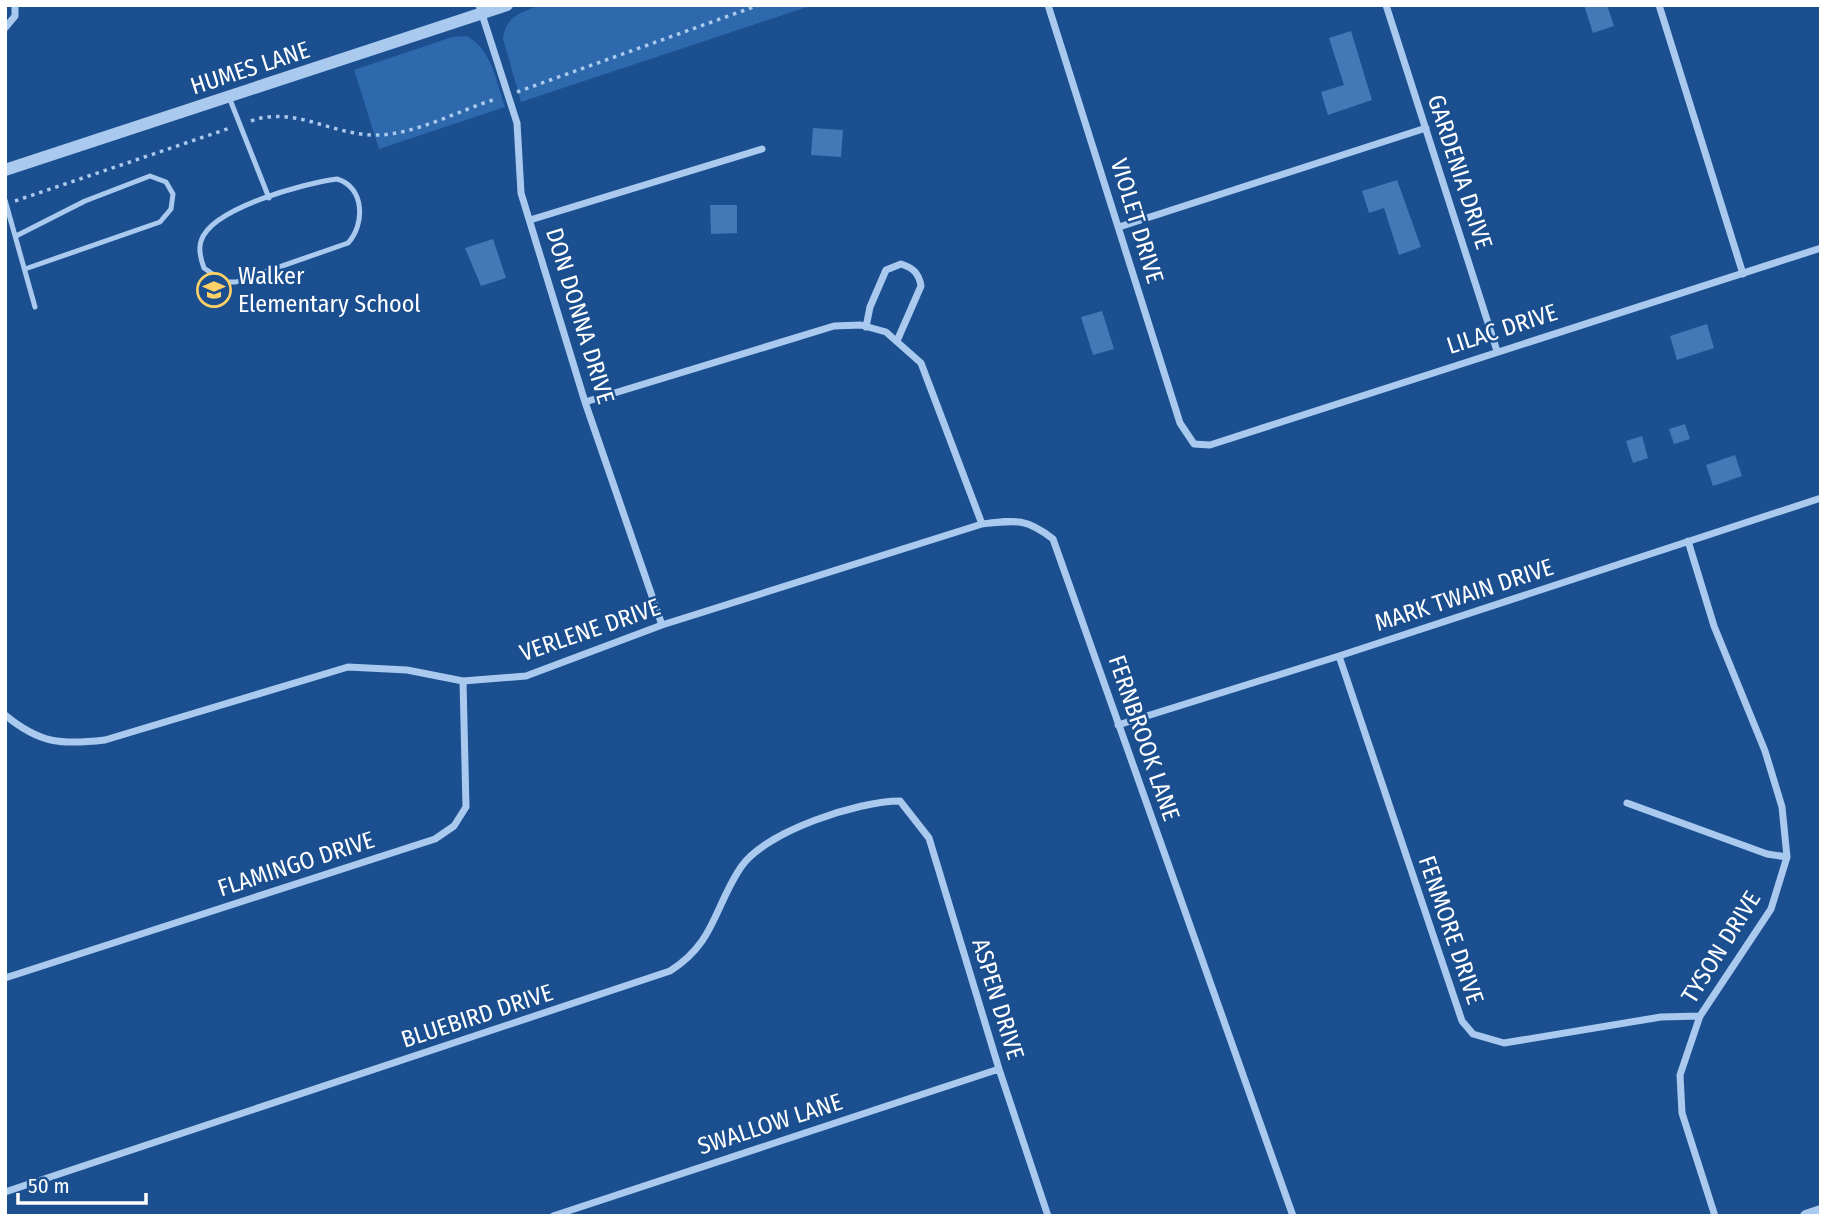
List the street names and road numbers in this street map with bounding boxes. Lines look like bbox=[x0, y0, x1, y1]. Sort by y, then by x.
street label: HUMES LANE bbox=[187, 36, 313, 100]
street label: GARDENIA DRIVE bbox=[1422, 91, 1498, 253]
street label: VIOLET DRIVE bbox=[1105, 155, 1169, 287]
street label: DON DONNA DRIVE bbox=[540, 225, 620, 407]
street label: LILAC DRIVE bbox=[1443, 298, 1561, 360]
street label: MARK TWAIN DRIVE bbox=[1371, 553, 1557, 637]
street label: VERLENE DRIVE bbox=[516, 593, 664, 667]
street label: FERNBROOK LANE bbox=[1103, 652, 1185, 824]
street label: FLAMINGO DRIVE bbox=[214, 826, 378, 902]
street label: FENMORE DRIVE bbox=[1413, 852, 1489, 1008]
street label: TYSON DRIVE bbox=[1676, 886, 1766, 1008]
street label: ASPEN DRIVE bbox=[966, 935, 1030, 1063]
street label: BLUEBIRD DRIVE bbox=[398, 978, 556, 1054]
street label: SWALLOW LANE bbox=[694, 1087, 846, 1161]

